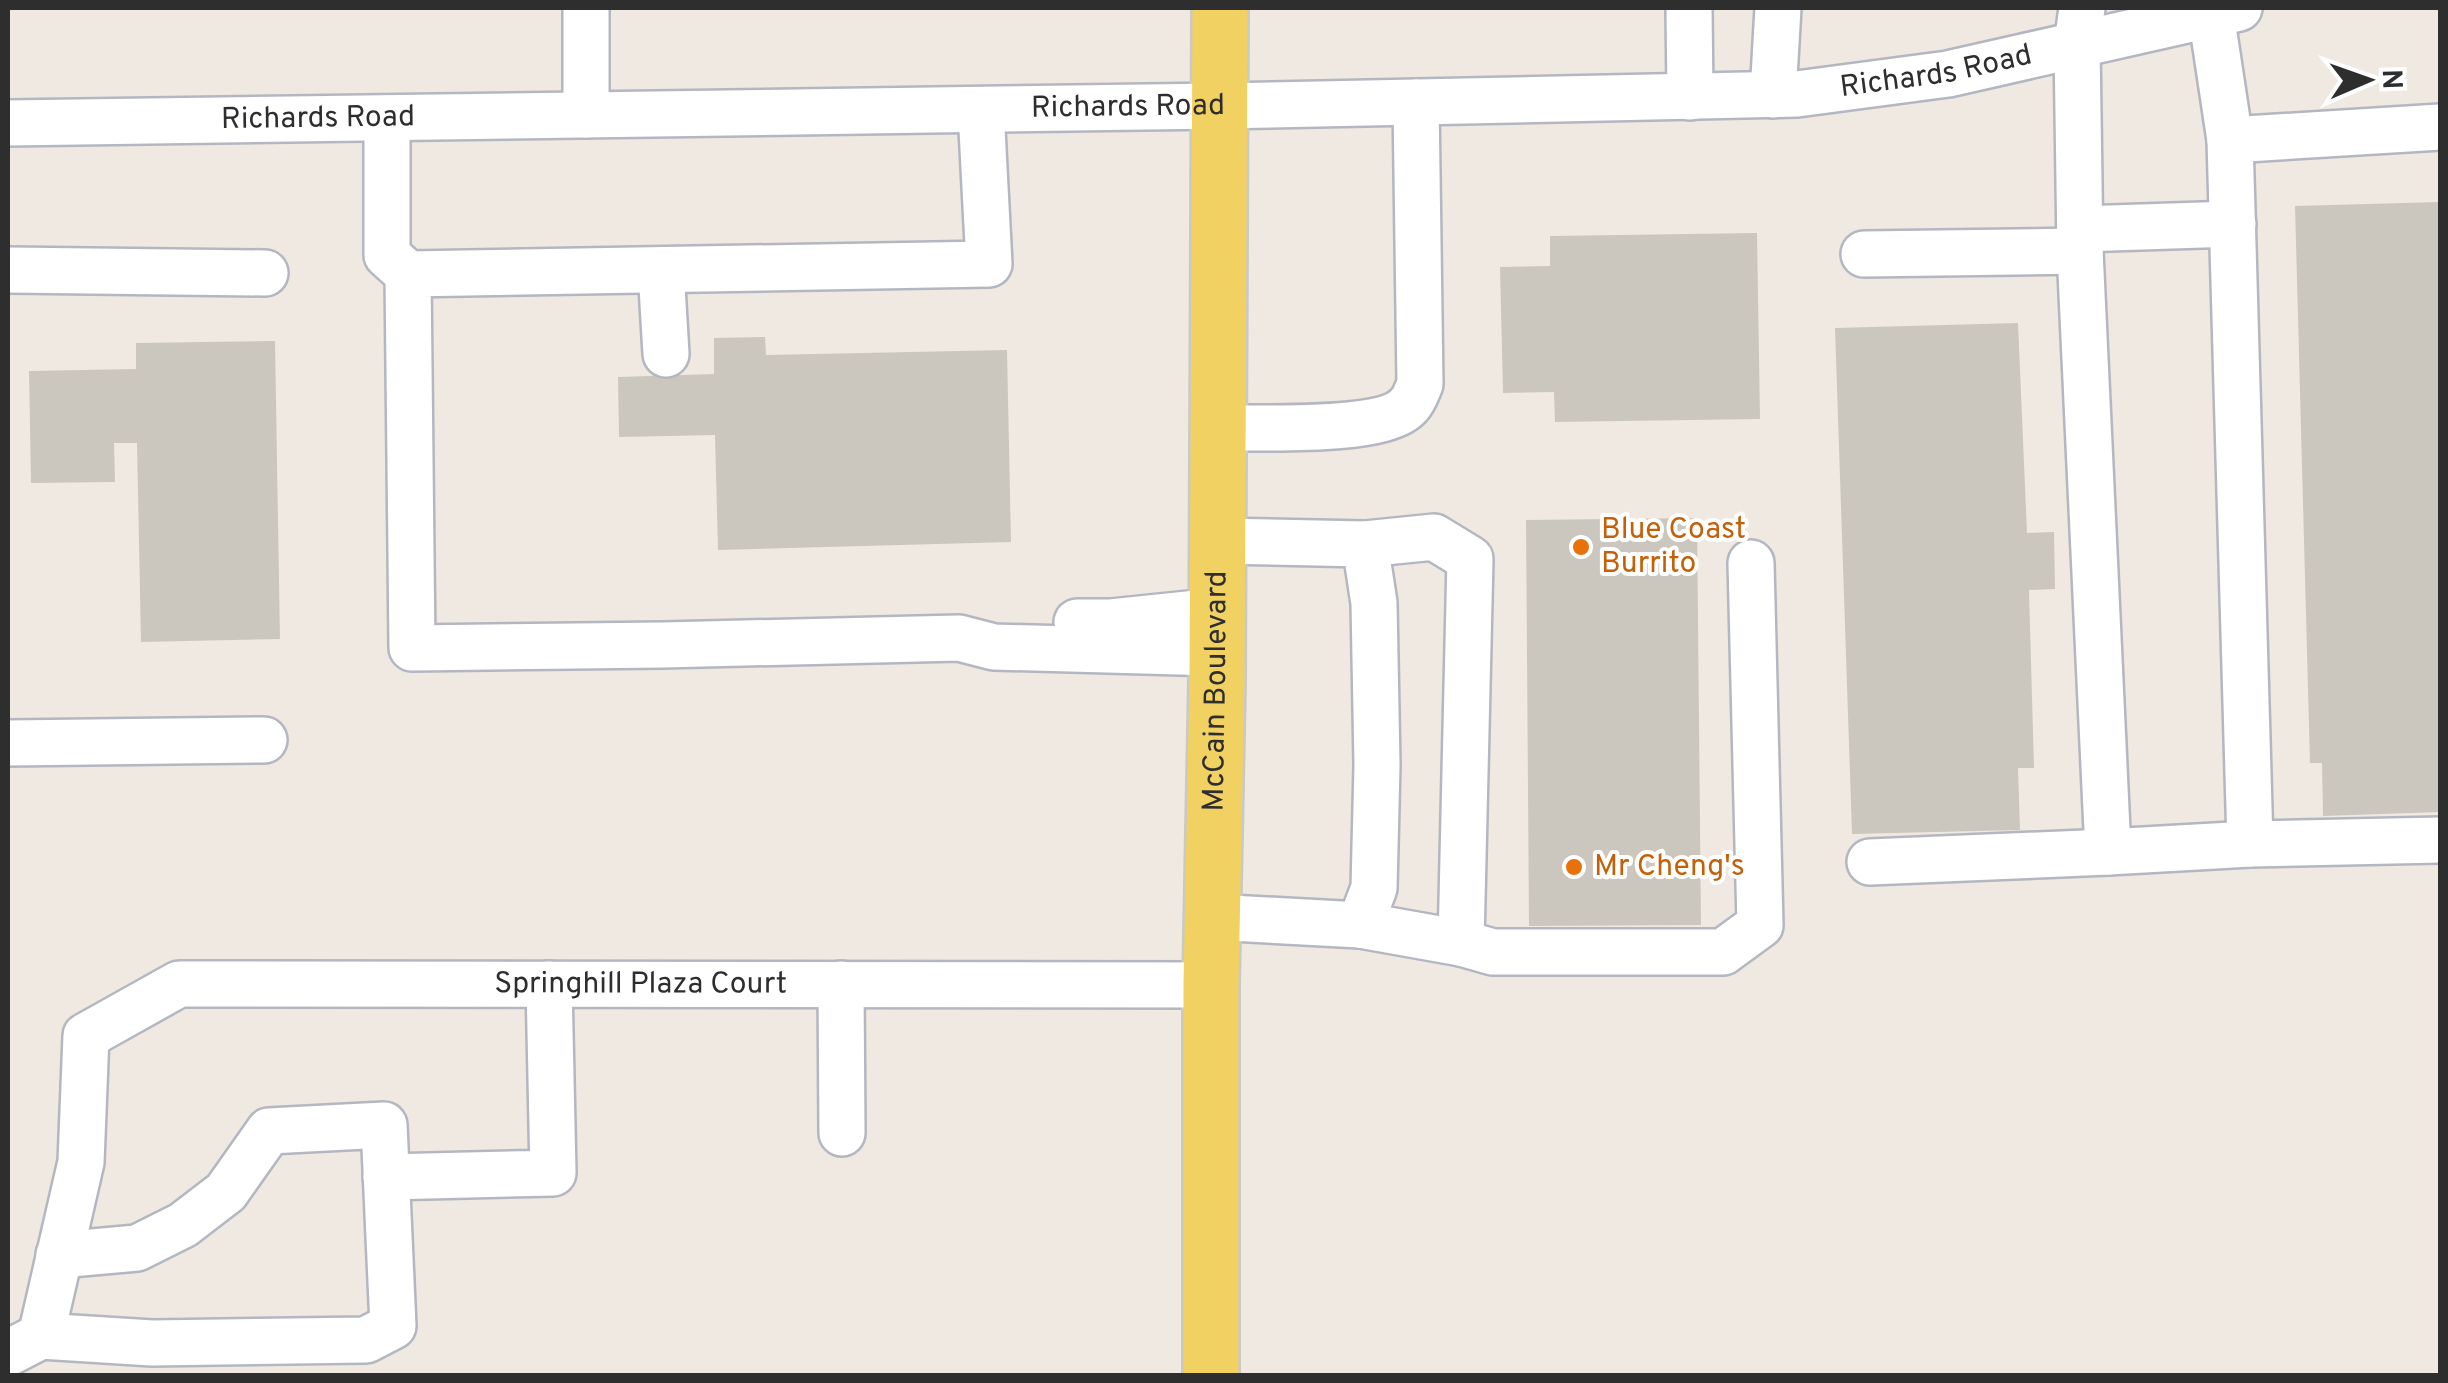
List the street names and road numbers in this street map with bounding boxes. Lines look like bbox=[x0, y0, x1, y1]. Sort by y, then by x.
street label: Richards Road bbox=[1838, 37, 2036, 107]
street label: Richards Road bbox=[1031, 87, 1225, 127]
street label: Richards Road bbox=[221, 99, 415, 139]
street label: McCain Boulevard bbox=[1196, 570, 1236, 812]
street label: Springhill Plaza Court bbox=[494, 966, 787, 1003]

